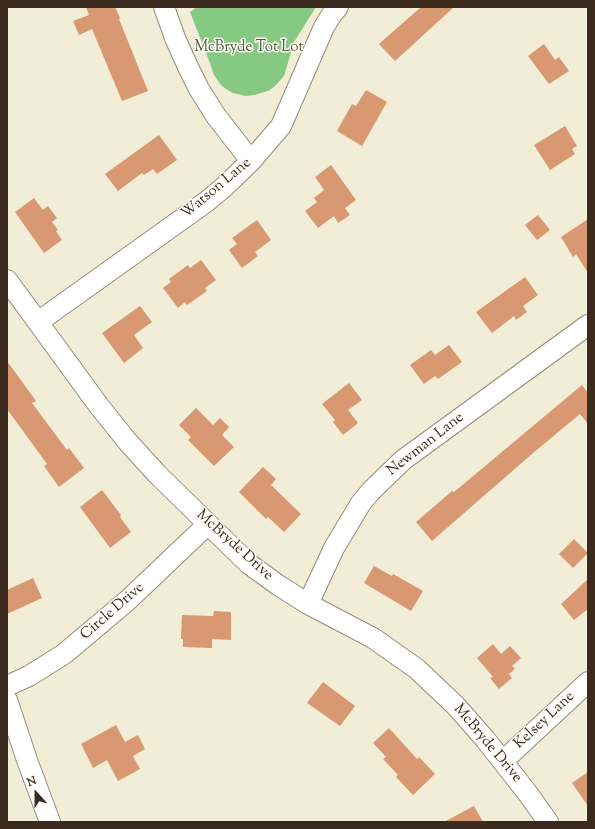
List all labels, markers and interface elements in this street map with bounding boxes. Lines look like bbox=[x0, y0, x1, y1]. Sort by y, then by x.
park label: McBryde Tot Lot bbox=[194, 39, 304, 57]
street label: Watson Lane bbox=[178, 155, 256, 223]
street label: Newman Lane bbox=[384, 409, 468, 481]
street label: McBryde Drive bbox=[192, 507, 276, 585]
street label: Circle Drive bbox=[77, 579, 149, 645]
street label: Kelsey Lane bbox=[511, 688, 579, 754]
street label: McBryde Drive bbox=[449, 701, 525, 787]
north arrow bbox=[16, 773, 56, 813]
text: N bbox=[25, 773, 39, 791]

